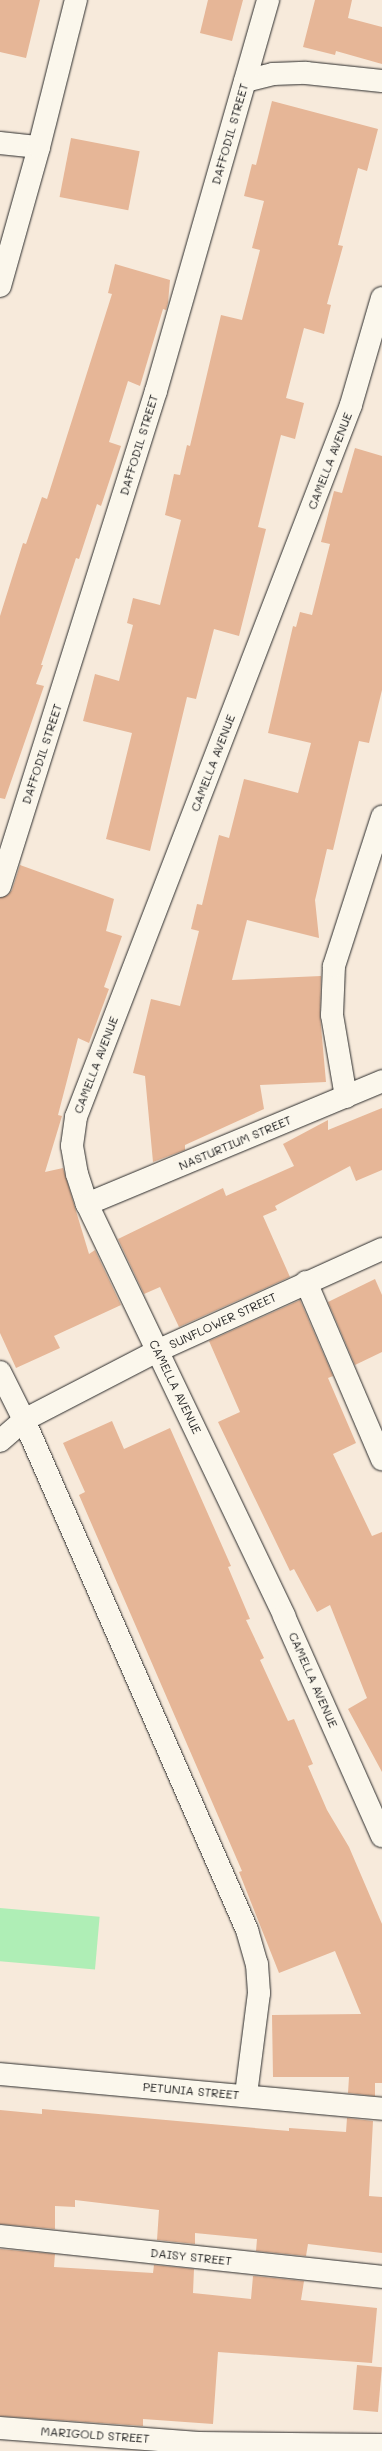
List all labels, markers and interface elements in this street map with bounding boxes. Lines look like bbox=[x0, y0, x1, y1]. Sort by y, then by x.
street label: DAFFODIL STREET bbox=[209, 82, 251, 186]
street label: DAFFODIL STREET bbox=[117, 393, 161, 497]
street label: CAMELLA AVENUE bbox=[305, 410, 355, 512]
street label: DAFFODIL STREET bbox=[19, 702, 65, 806]
street label: CAMELLA AVENUE bbox=[188, 712, 238, 814]
street label: CAMELLA AVENUE bbox=[71, 1014, 121, 1116]
street label: NASTURTIUM STREET bbox=[176, 1113, 294, 1173]
street label: SUNFLOWER STREET bbox=[167, 1290, 279, 1352]
street label: CAMELLA AVENUE bbox=[146, 1338, 204, 1436]
street label: CAMELLA AVENUE bbox=[285, 1630, 341, 1730]
street label: PETUNIA STREET bbox=[142, 2080, 240, 2102]
street label: DAISY STREET bbox=[150, 2246, 232, 2268]
street label: MARIGOLD STREET bbox=[40, 2424, 150, 2446]

